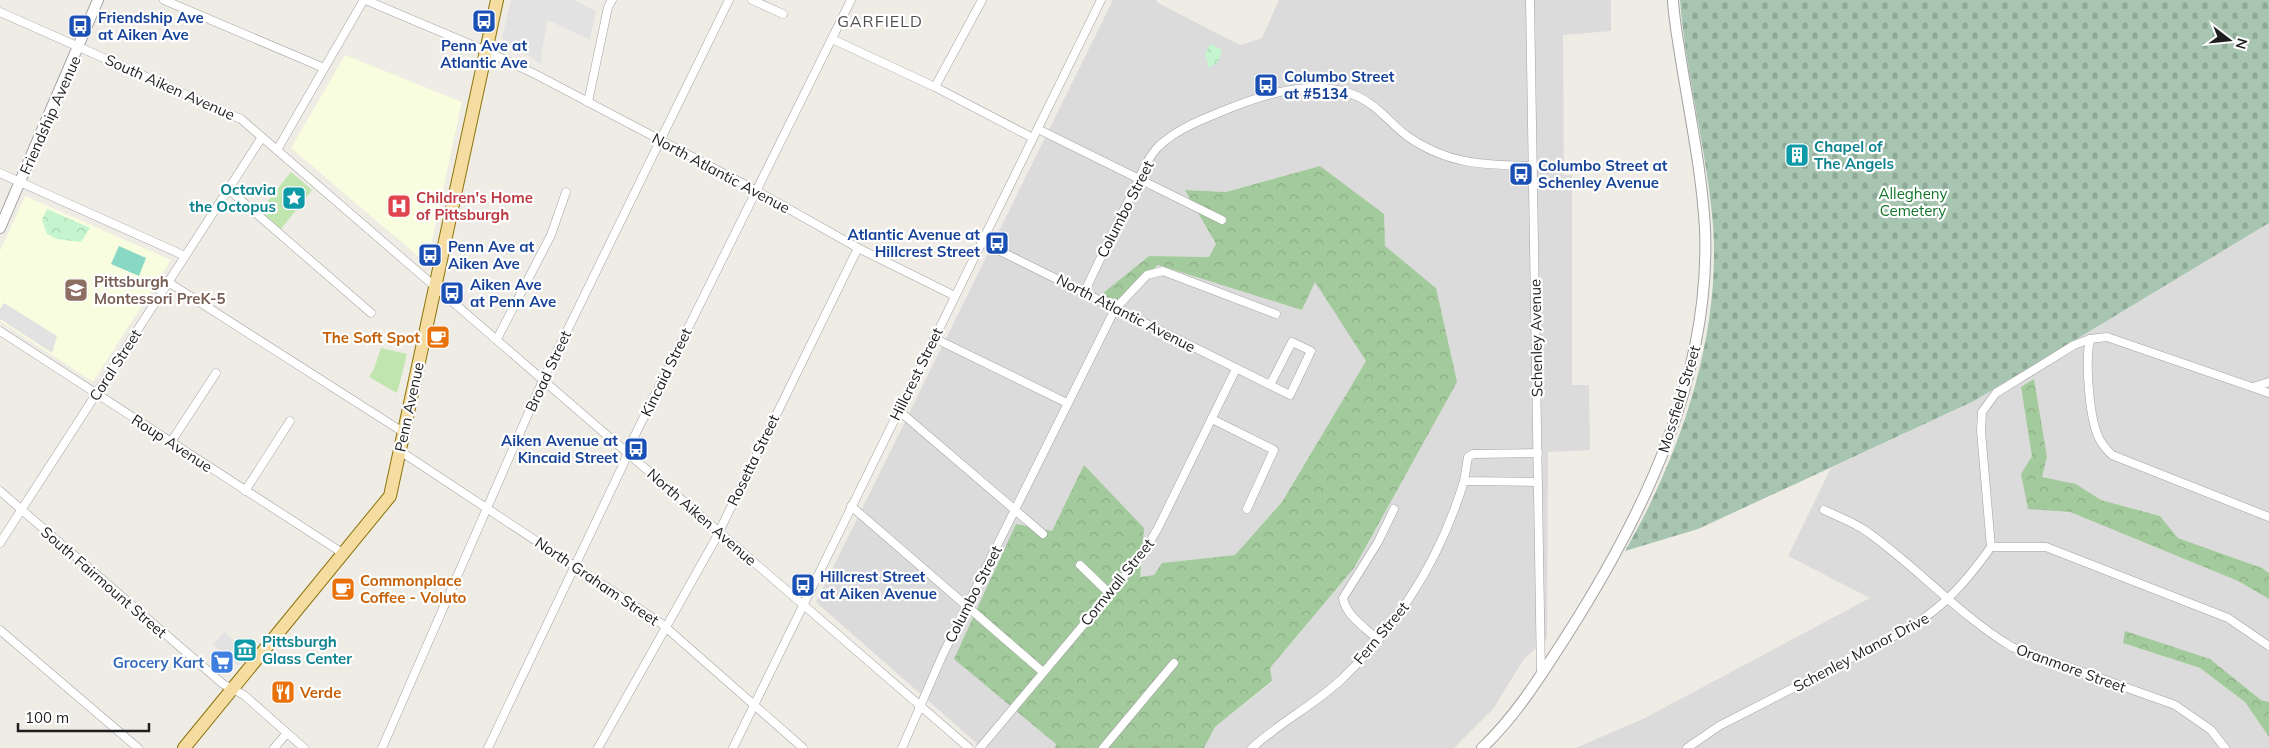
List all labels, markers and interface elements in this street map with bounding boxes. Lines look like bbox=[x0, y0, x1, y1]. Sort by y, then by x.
place label: Friendship Ave at Aiken Ave bbox=[98, 8, 204, 44]
bus stop icon: Penn Ave at Atlantic Ave bbox=[471, 8, 497, 34]
district label: GARFIELD bbox=[837, 11, 923, 31]
bus stop icon: Friendship Ave at Aiken Ave bbox=[67, 13, 93, 39]
north arrow bbox=[2204, 15, 2254, 65]
place label: Penn Ave at Atlantic Ave bbox=[440, 36, 528, 72]
text: N bbox=[2231, 36, 2252, 51]
street label: South Aiken Avenue bbox=[102, 50, 238, 124]
street label: Friendship Avenue bbox=[15, 53, 85, 177]
place label: Columbo Street at #5134 bbox=[1284, 67, 1395, 103]
bus stop icon: Columbo Street at #5134 bbox=[1253, 72, 1279, 98]
street label: North Atlantic Avenue bbox=[649, 129, 793, 217]
place label: Chapel of The Angels bbox=[1814, 137, 1894, 173]
building icon: Chapel of The Angels bbox=[1784, 142, 1810, 168]
place label: Columbo Street at Schenley Avenue bbox=[1538, 156, 1668, 192]
street label: Columbo Street bbox=[1092, 157, 1158, 261]
bus stop icon: Columbo Street at Schenley Avenue bbox=[1508, 161, 1534, 187]
place label: Octavia the Octopus bbox=[189, 180, 276, 216]
park label: Allegheny Cemetery bbox=[1878, 184, 1948, 220]
place icon: Octavia the Octopus bbox=[281, 185, 307, 211]
place label: Children's Home of Pittsburgh bbox=[416, 188, 533, 224]
hospital icon: Children's Home of Pittsburgh bbox=[386, 193, 412, 219]
place label: Atlantic Avenue at Hillcrest Street bbox=[847, 225, 980, 261]
bus stop icon: Atlantic Avenue at Hillcrest Street bbox=[984, 230, 1010, 256]
place label: Penn Ave at Aiken Ave bbox=[448, 237, 535, 273]
bus stop icon: Penn Ave at Aiken Ave bbox=[417, 242, 443, 268]
street label: North Atlantic Avenue bbox=[1053, 270, 1199, 356]
place label: Pittsburgh Montessori PreK-5 bbox=[94, 272, 226, 308]
place label: Aiken Ave at Penn Ave bbox=[470, 275, 556, 311]
school or university icon: Pittsburgh Montessori PreK-5 bbox=[63, 277, 89, 303]
street label: Schenley Avenue bbox=[1525, 279, 1547, 397]
bus stop icon: Aiken Ave at Penn Ave bbox=[439, 280, 465, 306]
cafe icon: The Soft Spot bbox=[425, 324, 451, 350]
street label: Hillcrest Street bbox=[885, 324, 947, 424]
street label: Kincaid Street bbox=[636, 325, 696, 419]
street label: Coral Street bbox=[85, 326, 145, 404]
street label: Broad Street bbox=[521, 327, 575, 415]
place label: The Soft Spot bbox=[322, 328, 420, 347]
street label: Mossfield Street bbox=[1654, 343, 1704, 455]
street label: Penn Avenue bbox=[390, 360, 428, 454]
street label: Roup Avenue bbox=[128, 410, 216, 476]
street label: Rosetta Street bbox=[723, 411, 783, 509]
place label: Aiken Avenue at Kincaid Street bbox=[501, 431, 618, 467]
bus stop icon: Aiken Avenue at Kincaid Street bbox=[623, 436, 649, 462]
street label: North Aiken Avenue bbox=[643, 464, 761, 570]
street label: South Fairmount Street bbox=[37, 522, 171, 642]
street label: North Graham Street bbox=[531, 533, 663, 629]
street label: Cornwall Street bbox=[1076, 534, 1158, 630]
street label: Columbo Street bbox=[940, 542, 1006, 646]
place label: Hillcrest Street at Aiken Avenue bbox=[820, 567, 937, 603]
place label: Commonplace Coffee - Voluto bbox=[360, 571, 467, 607]
bus stop icon: Hillcrest Street at Aiken Avenue bbox=[790, 572, 816, 598]
cafe icon: Commonplace Coffee - Voluto bbox=[330, 576, 356, 602]
street label: Fern Street bbox=[1349, 598, 1413, 668]
street label: Schenley Manor Drive bbox=[1790, 608, 1932, 696]
place label: Pittsburgh Glass Center bbox=[262, 632, 352, 668]
museum icon: Pittsburgh Glass Center bbox=[232, 637, 258, 663]
street label: Oranmore Street bbox=[2014, 639, 2128, 697]
supermarket icon: Grocery Kart bbox=[209, 649, 235, 675]
place label: Grocery Kart bbox=[113, 653, 204, 672]
restaurant icon: Verde bbox=[270, 679, 296, 705]
place label: Verde bbox=[299, 683, 341, 702]
scale bar bbox=[18, 700, 149, 732]
text: 100 m bbox=[25, 708, 69, 727]

